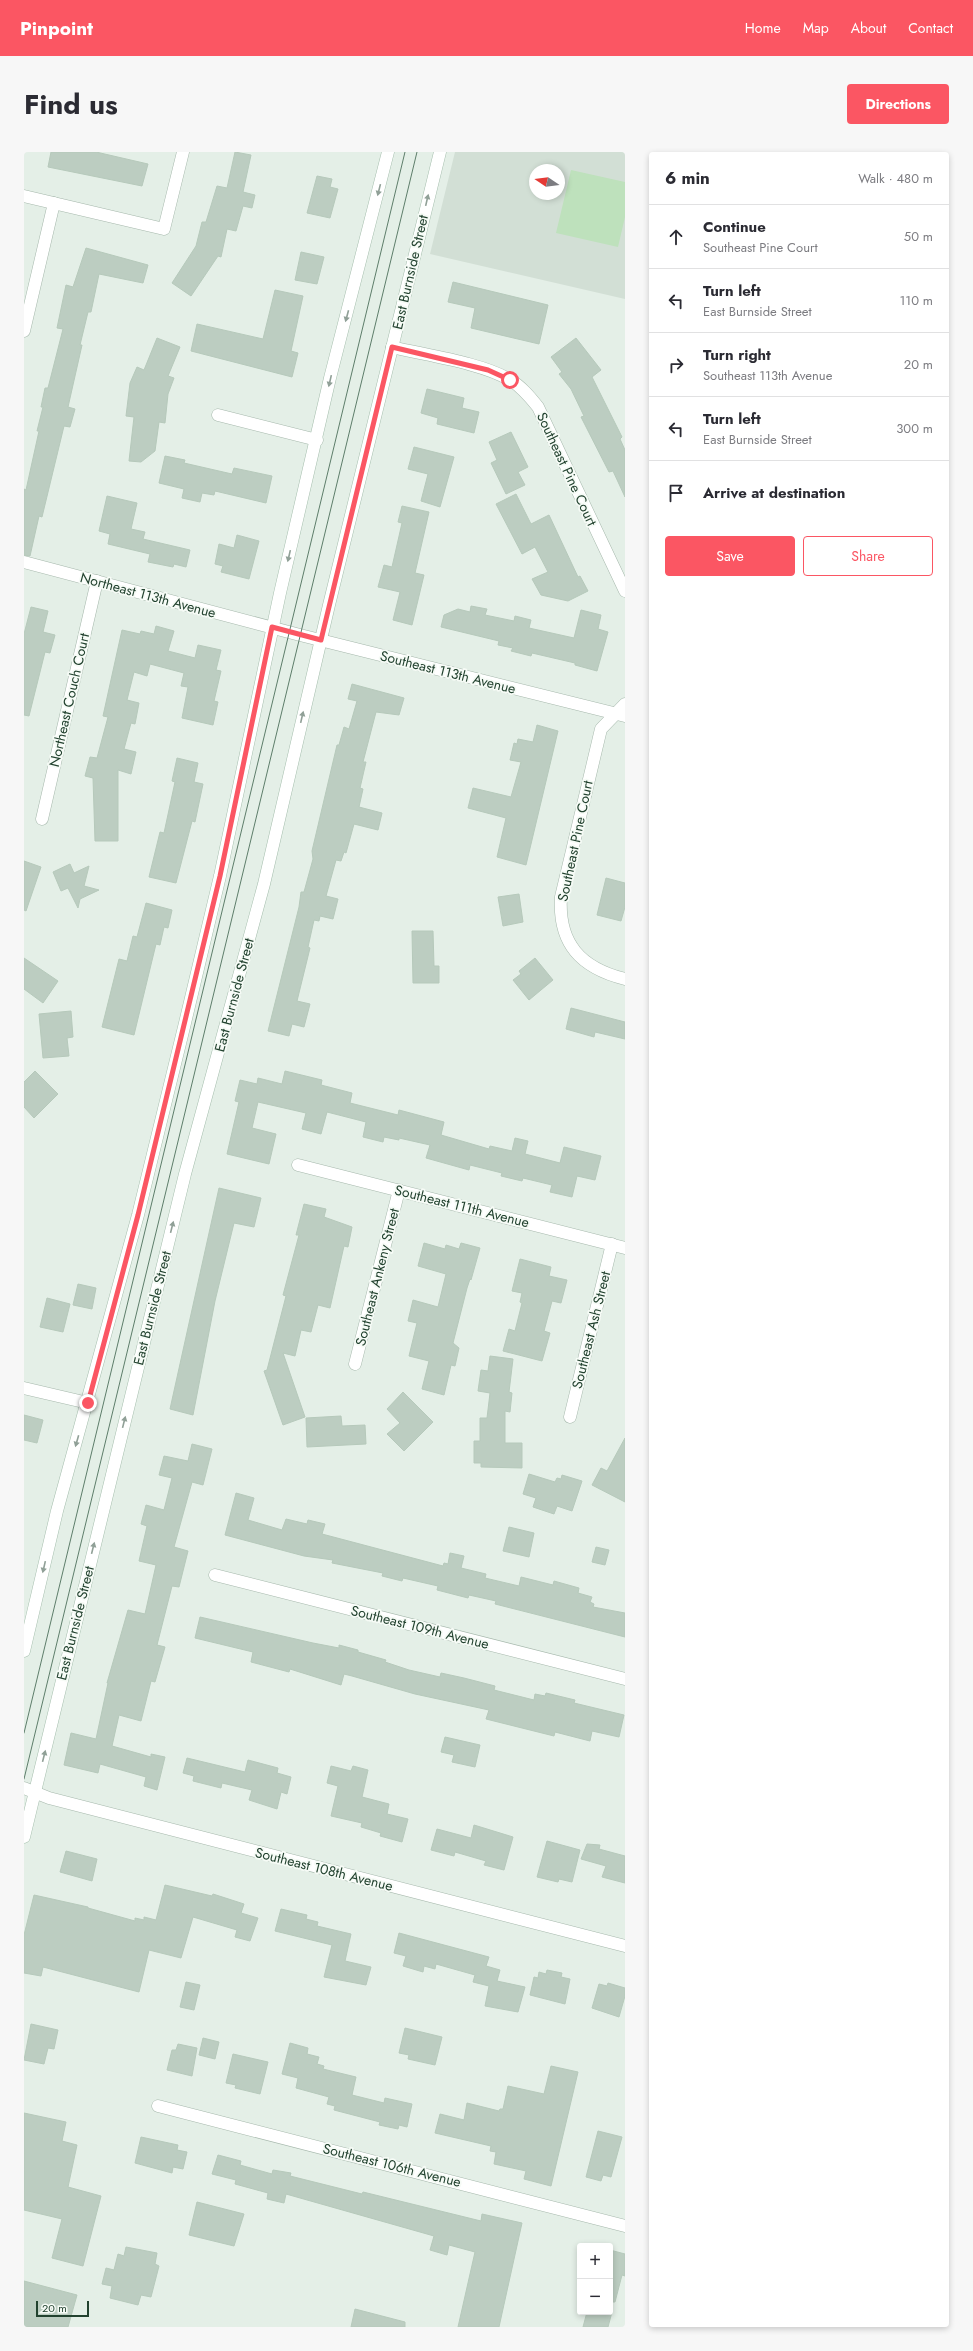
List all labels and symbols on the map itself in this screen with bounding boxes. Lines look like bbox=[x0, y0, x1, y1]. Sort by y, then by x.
north arrow bbox=[529, 164, 565, 200]
one-way arrow bbox=[375, 184, 381, 196]
one-way arrow bbox=[424, 194, 430, 207]
street label: East Burnside Street bbox=[387, 212, 433, 331]
one-way arrow bbox=[344, 310, 350, 322]
route start bbox=[501, 371, 519, 389]
one-way arrow bbox=[327, 375, 333, 387]
street label: Southeast Pine Court bbox=[532, 409, 602, 530]
one-way arrow bbox=[285, 550, 291, 562]
street label: Northeast 113th Avenue bbox=[78, 567, 218, 623]
street label: Northeast Couch Court bbox=[44, 631, 94, 769]
street label: Southeast 113th Avenue bbox=[378, 645, 518, 699]
one-way arrow bbox=[300, 711, 306, 724]
street label: Southeast Pine Court bbox=[552, 778, 598, 903]
street label: East Burnside Street bbox=[209, 935, 259, 1054]
street label: Southeast 111th Avenue bbox=[393, 1180, 531, 1232]
street label: Southeast Ankeny Street bbox=[350, 1205, 404, 1348]
one-way arrow bbox=[169, 1221, 175, 1234]
street label: East Burnside Street bbox=[128, 1248, 176, 1367]
street label: Southeast Ash Street bbox=[567, 1269, 615, 1391]
route end bbox=[79, 1394, 97, 1412]
one-way arrow bbox=[121, 1415, 127, 1427]
one-way arrow bbox=[74, 1435, 80, 1447]
one-way arrow bbox=[91, 1542, 97, 1554]
one-way arrow bbox=[40, 1560, 46, 1573]
street label: East Burnside Street bbox=[51, 1563, 99, 1682]
street label: Southeast 109th Avenue bbox=[349, 1600, 491, 1654]
one-way arrow bbox=[41, 1750, 47, 1762]
street label: Southeast 108th Avenue bbox=[253, 1842, 395, 1896]
street label: Southeast 106th Avenue bbox=[321, 2138, 463, 2192]
scale bar bbox=[36, 2299, 89, 2318]

